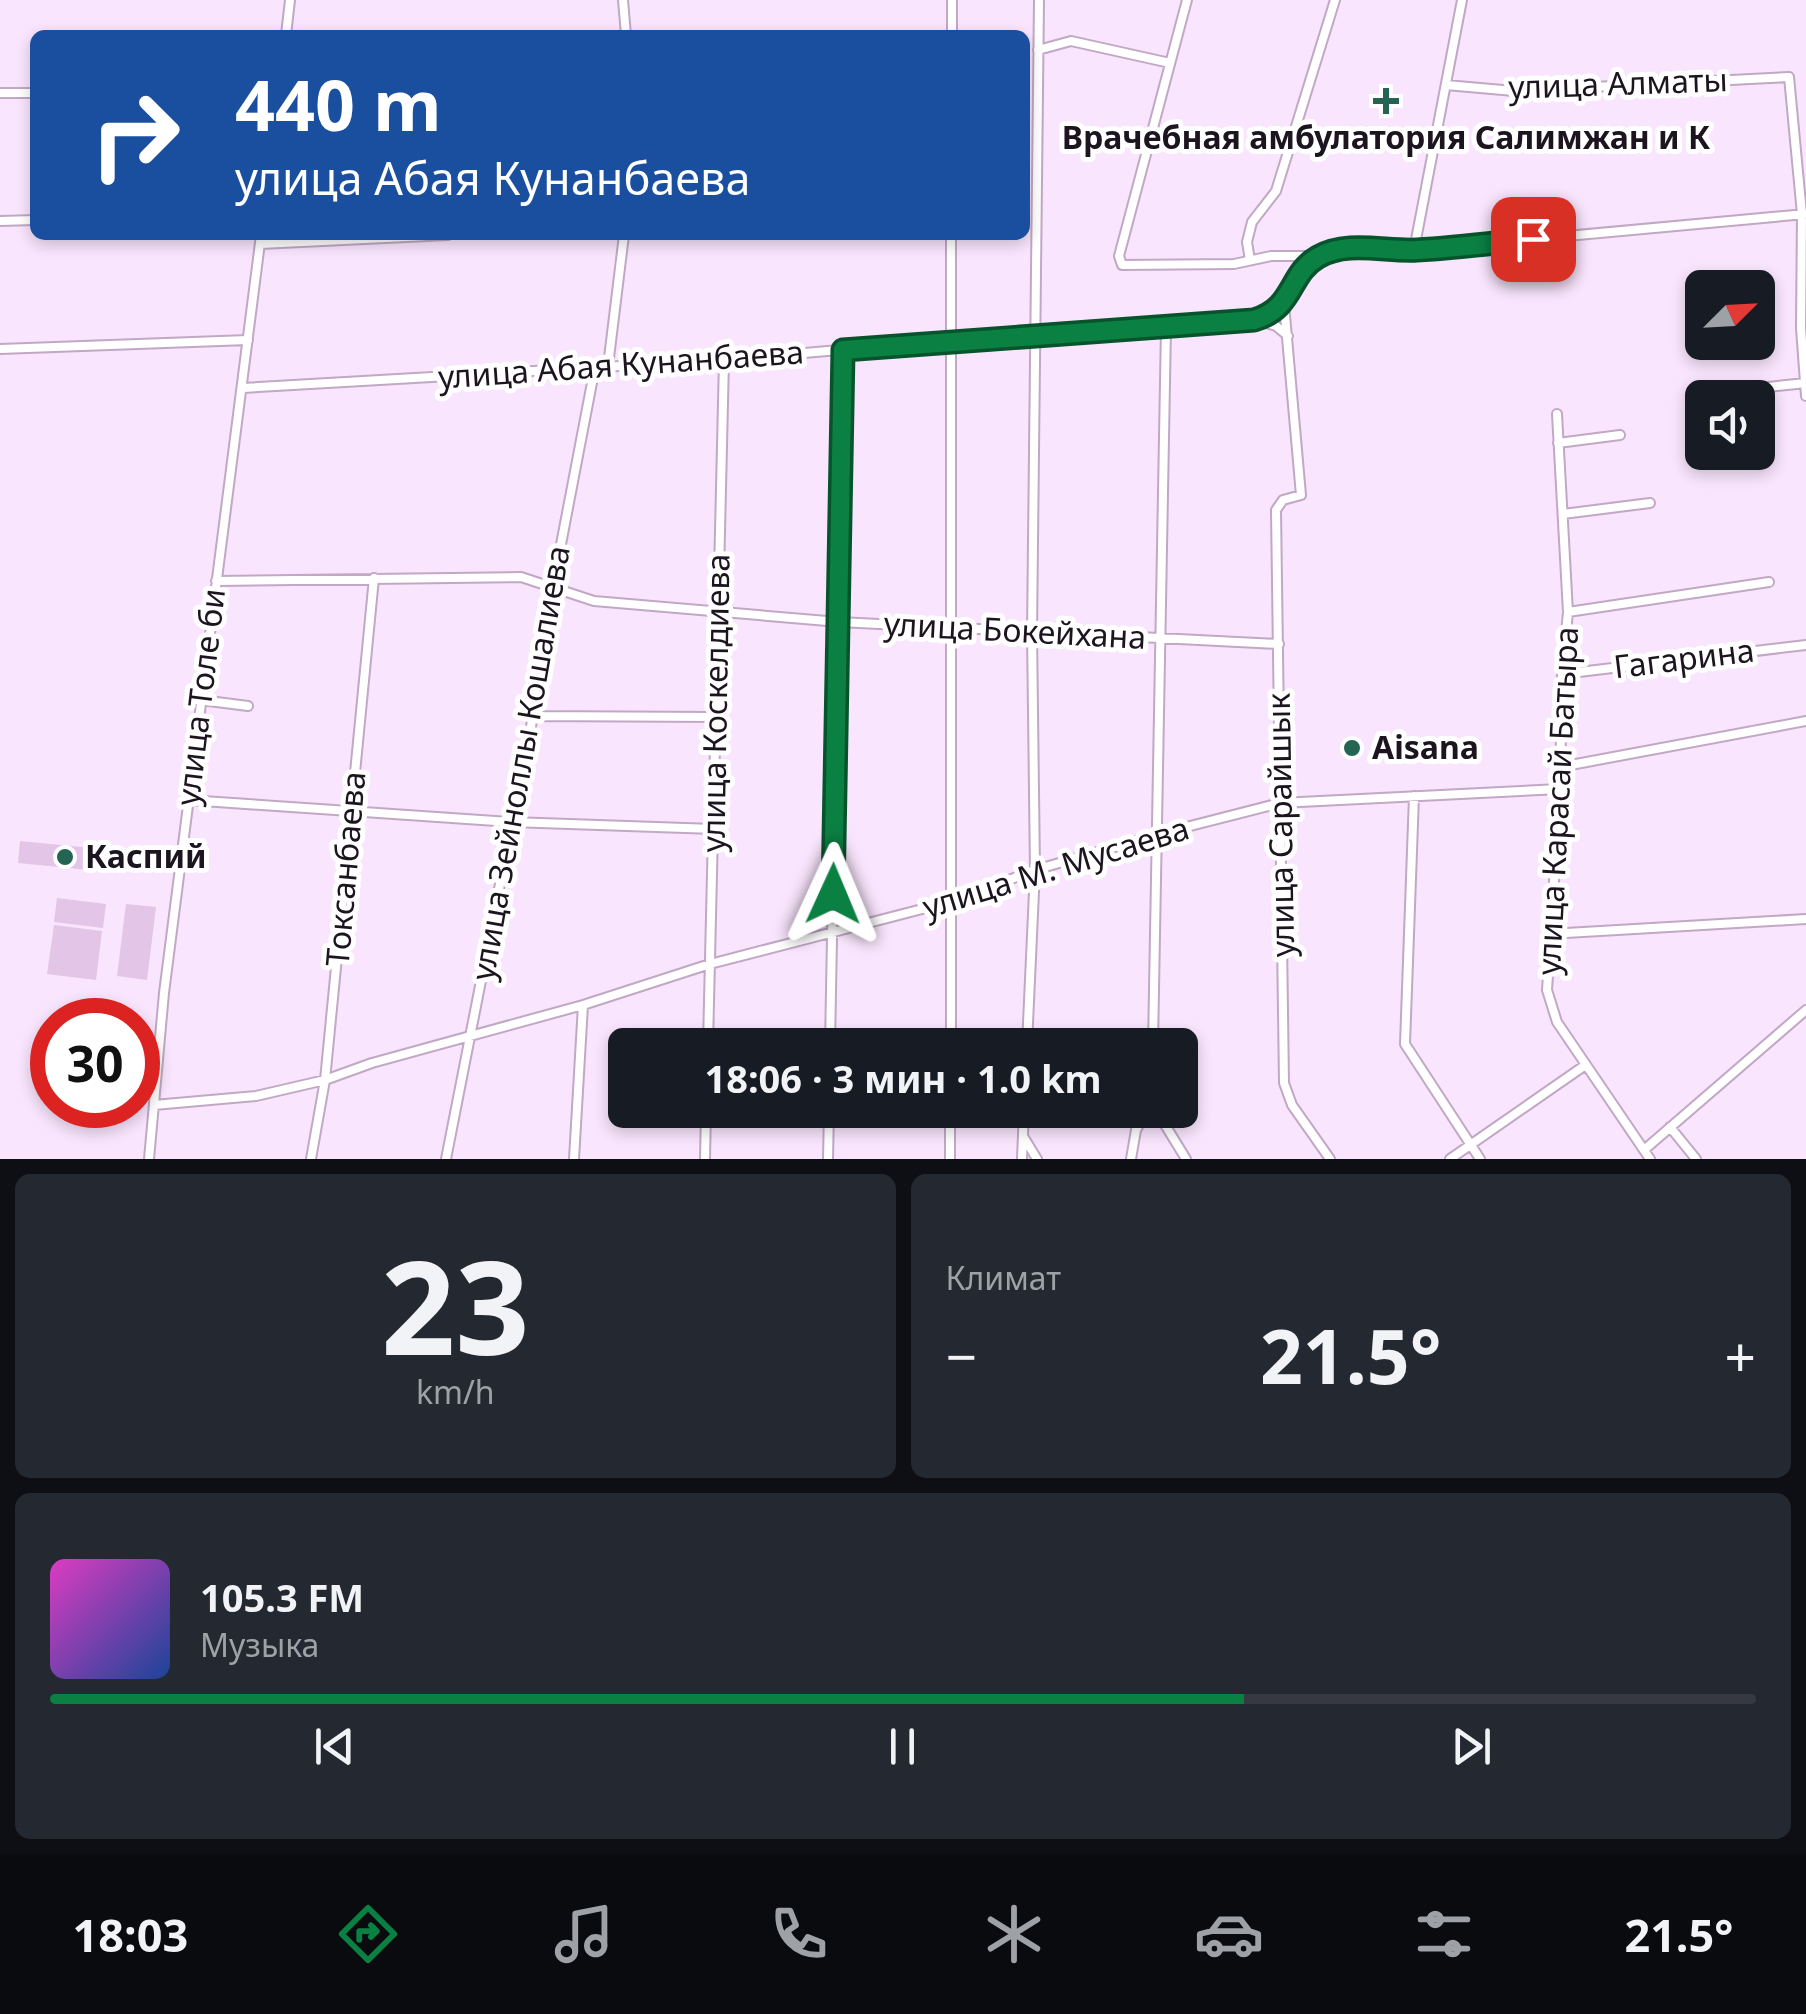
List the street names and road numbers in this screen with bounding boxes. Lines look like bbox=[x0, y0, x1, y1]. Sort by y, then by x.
street label: улица Алматы bbox=[1508, 57, 1728, 108]
street label: улица Абая Кунанбаева bbox=[437, 329, 805, 398]
street label: улица Зейноллы Кошалиева bbox=[460, 542, 579, 983]
street label: улица Коскелдиева bbox=[690, 553, 739, 853]
street label: улица Толе би bbox=[165, 586, 234, 808]
street label: улица Бокейхана bbox=[883, 601, 1147, 658]
street label: улица Карасай Батыра bbox=[1526, 626, 1587, 976]
street label: Гагарина bbox=[1611, 628, 1757, 687]
street label: улица Сарайшык bbox=[1256, 693, 1303, 958]
street label: Токсанбаева bbox=[315, 770, 374, 968]
street label: улица М. Мусаева bbox=[917, 806, 1194, 928]

